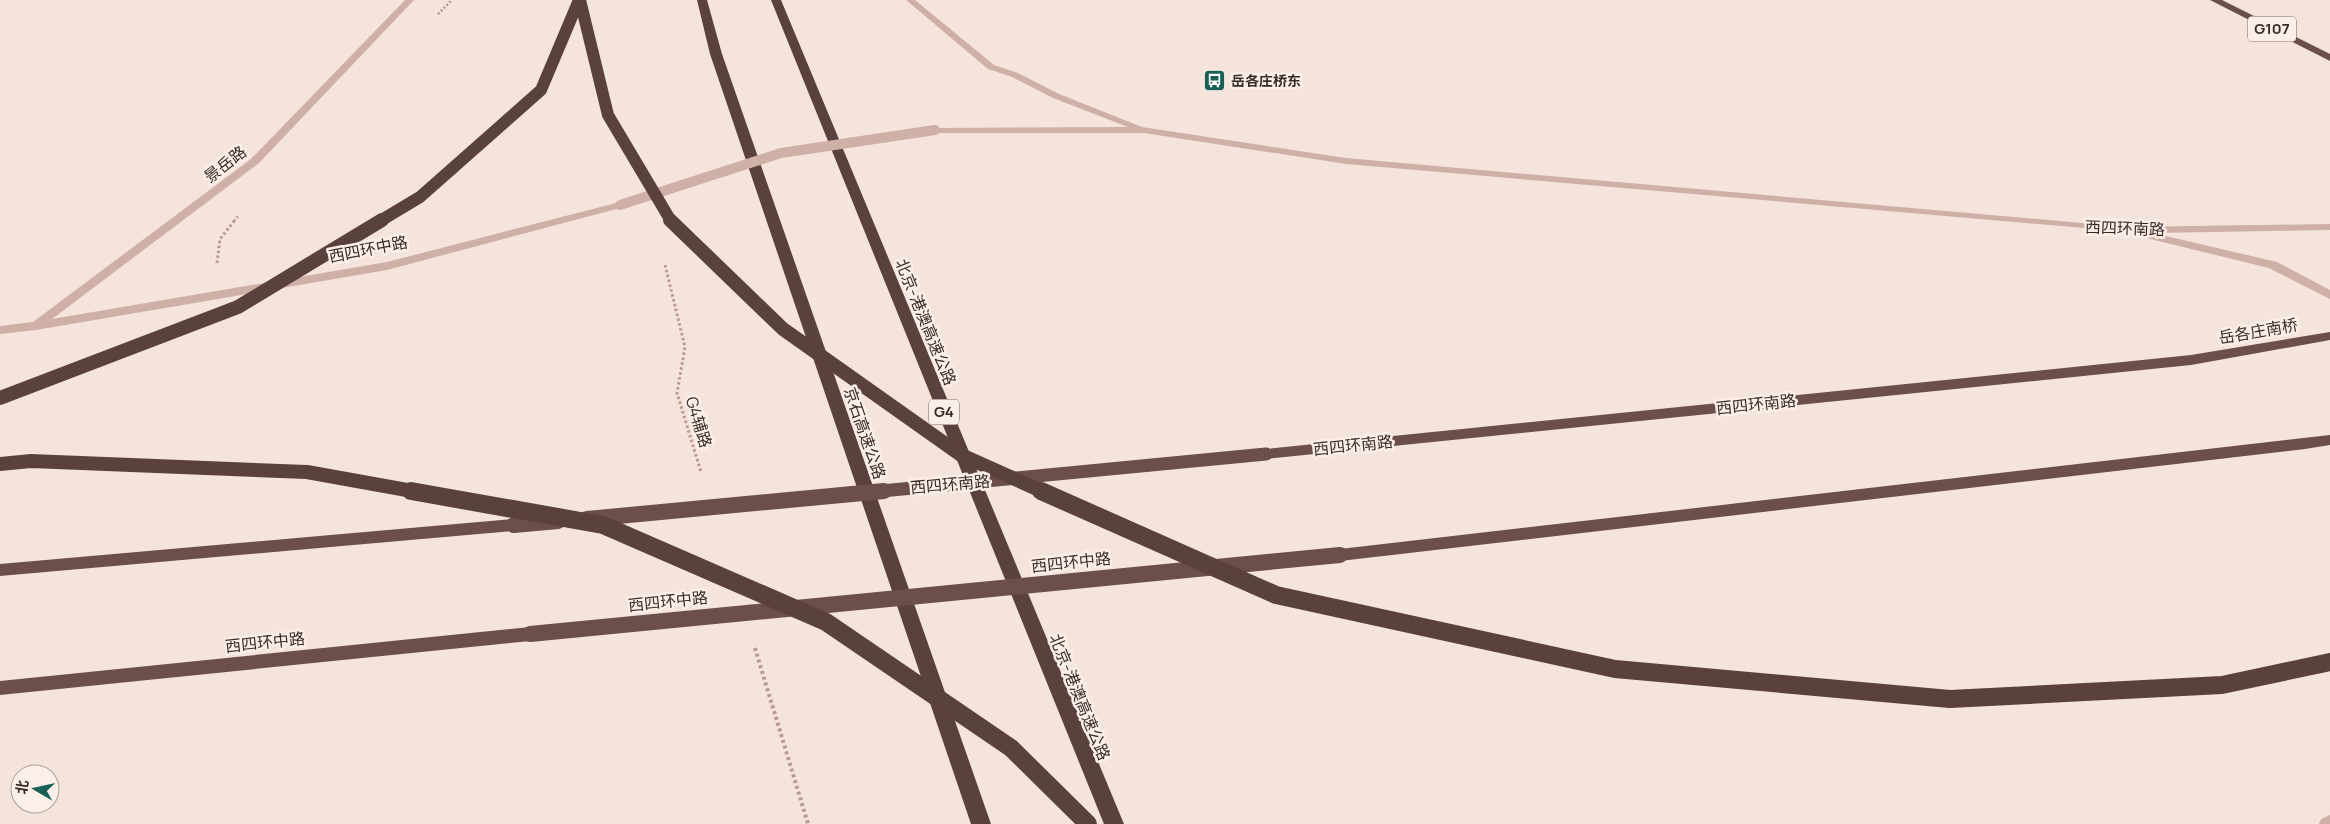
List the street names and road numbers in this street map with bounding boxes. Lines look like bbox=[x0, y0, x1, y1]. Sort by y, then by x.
road number: G107 bbox=[2248, 16, 2296, 42]
street label: 景岳路 bbox=[199, 141, 251, 187]
street label: 西四环南路 bbox=[2085, 216, 2165, 240]
street label: 西四环中路 bbox=[327, 231, 409, 267]
street label: 北京-港澳高速公路 bbox=[891, 255, 961, 389]
street label: 岳各庄南桥 bbox=[2217, 313, 2299, 349]
street label: 京石高速公路 bbox=[839, 384, 891, 482]
street label: 西四环南路 bbox=[1715, 389, 1797, 419]
street label: G4辅路 bbox=[681, 394, 717, 450]
road number: G4 bbox=[929, 400, 959, 424]
street label: 西四环南路 bbox=[1312, 430, 1394, 460]
street label: 西四环南路 bbox=[909, 470, 991, 498]
street label: 西四环中路 bbox=[1030, 547, 1112, 577]
street label: 西四环中路 bbox=[627, 586, 709, 616]
street label: 西四环中路 bbox=[224, 627, 306, 657]
street label: 北京-港澳高速公路 bbox=[1045, 630, 1115, 764]

